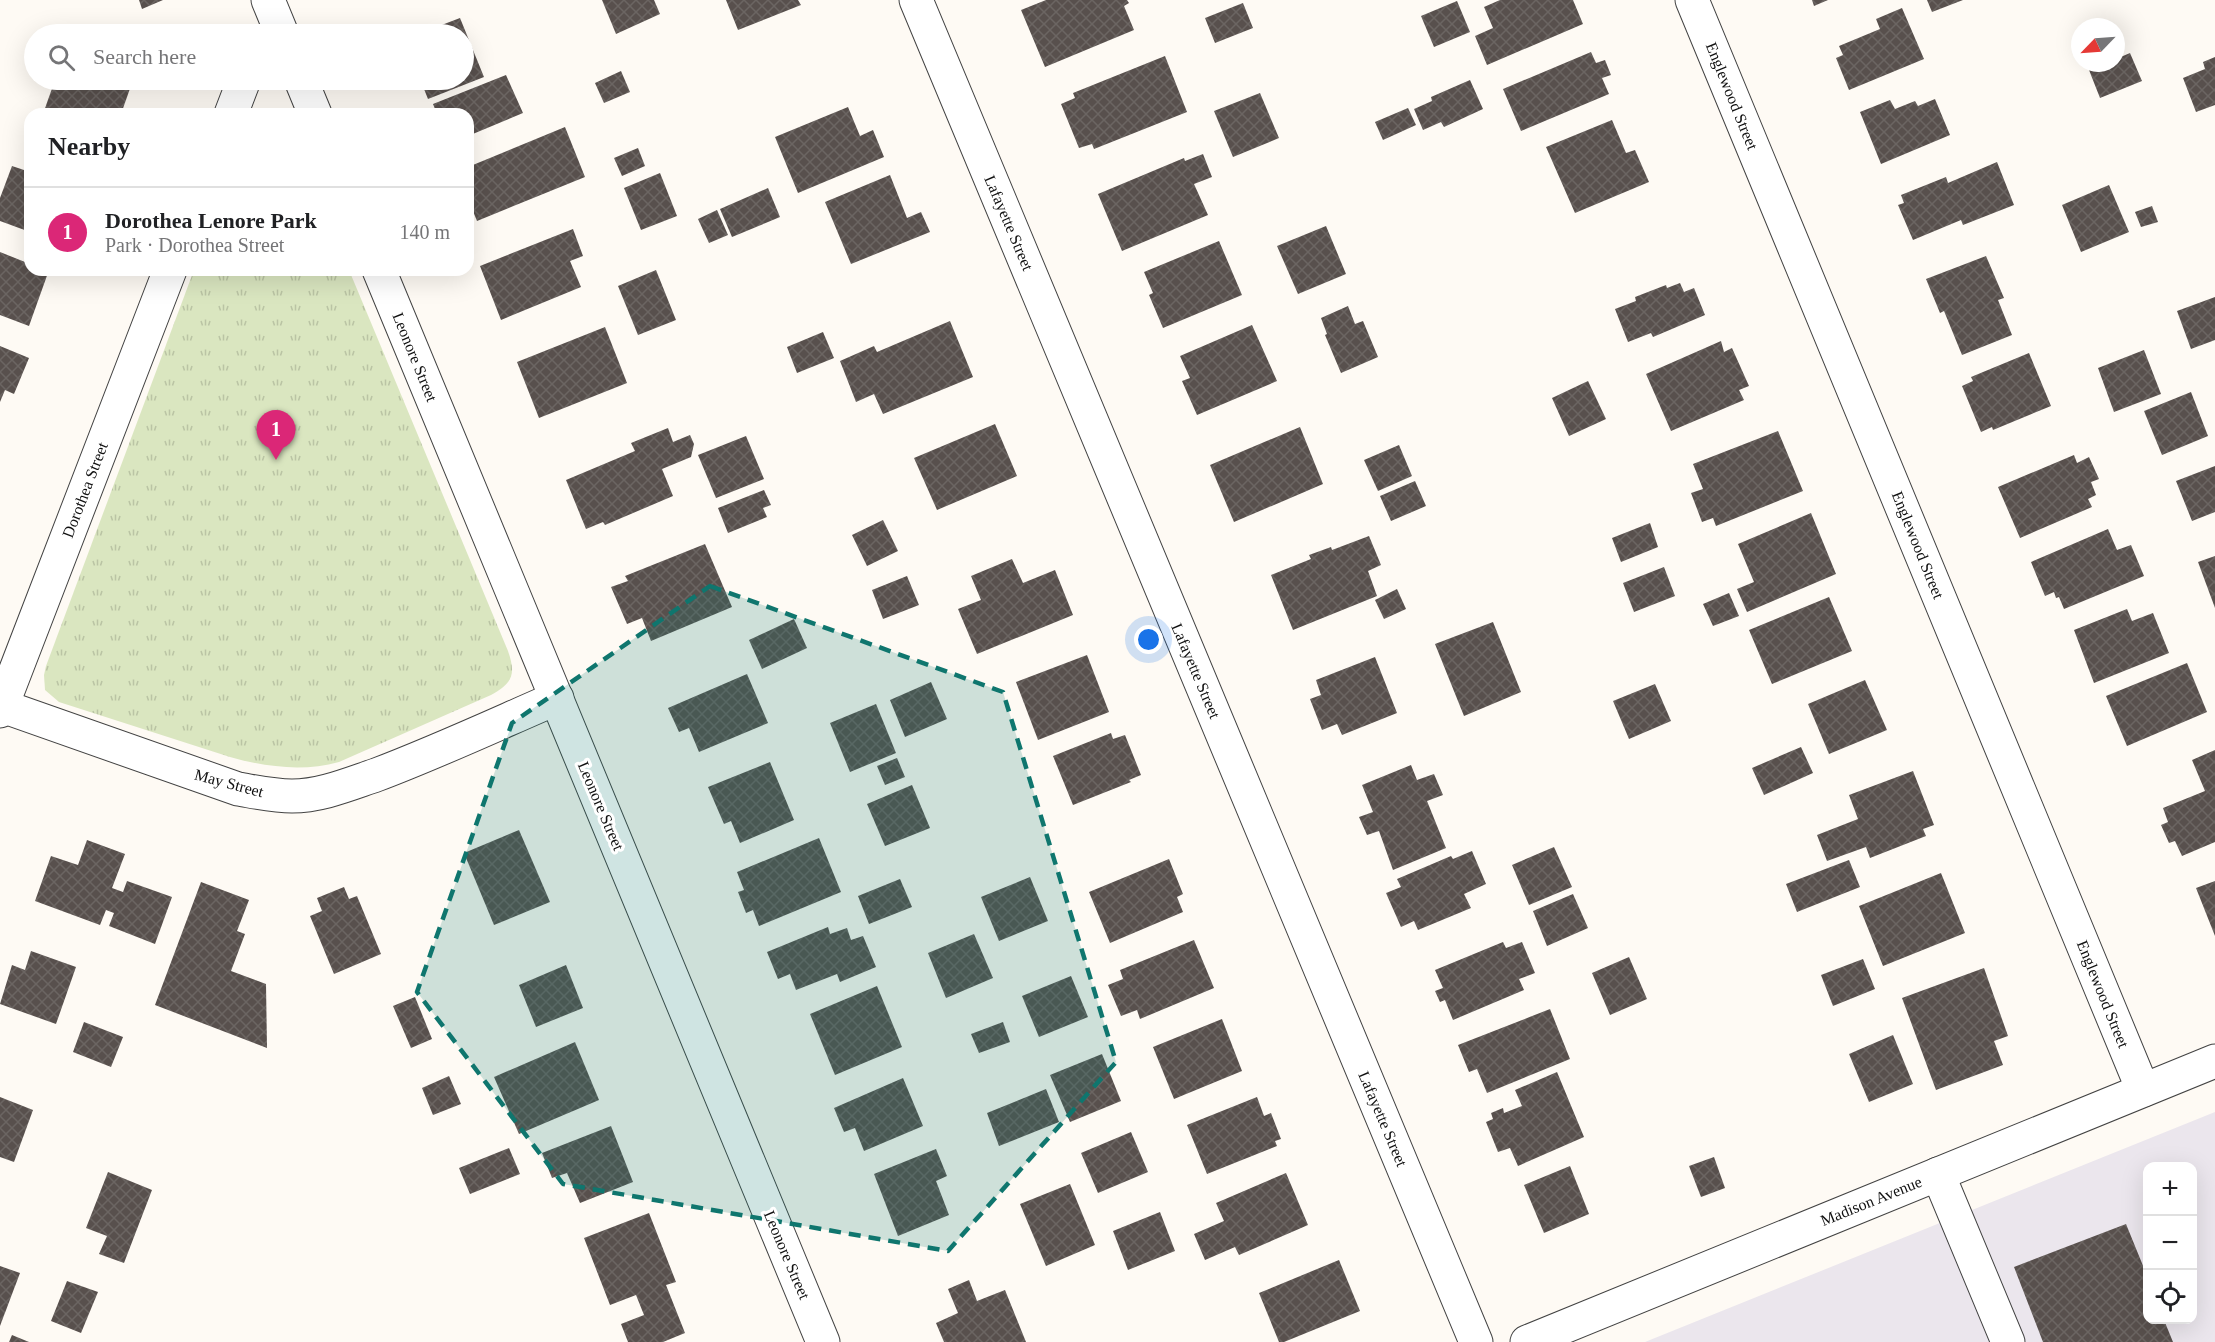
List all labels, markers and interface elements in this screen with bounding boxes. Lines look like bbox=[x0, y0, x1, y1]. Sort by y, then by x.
north arrow bbox=[2071, 18, 2125, 72]
search box bbox=[24, 24, 474, 90]
street label: Englewood Street bbox=[1702, 40, 1761, 153]
icon: search bbox=[45, 41, 78, 74]
text: Search here bbox=[93, 44, 196, 69]
text: Nearby bbox=[48, 132, 130, 161]
street label: Lafayette Street bbox=[980, 173, 1037, 274]
text: Dorothea Lenore Park bbox=[105, 208, 317, 233]
text: 1 bbox=[63, 221, 73, 243]
text: 140 m bbox=[399, 221, 450, 243]
text: Park · Dorothea Street bbox=[105, 234, 284, 256]
street label: Leonore Street bbox=[389, 310, 441, 405]
pin: 1 bbox=[256, 410, 296, 460]
street label: Dorothea Street bbox=[59, 439, 111, 540]
street label: Englewood Street bbox=[1888, 489, 1947, 602]
street label: Lafayette Street bbox=[1167, 621, 1224, 722]
your location bbox=[1134, 625, 1163, 654]
street label: Leonore Street bbox=[575, 759, 628, 853]
street label: May Street bbox=[192, 766, 266, 801]
street label: Englewood Street bbox=[2073, 938, 2132, 1051]
street label: Lafayette Street bbox=[1354, 1069, 1411, 1170]
map controls bbox=[2143, 1162, 2197, 1324]
button: + bbox=[2143, 1162, 2197, 1216]
street label: Madison Avenue bbox=[1818, 1173, 1924, 1229]
street label: Leonore Street bbox=[761, 1208, 814, 1302]
button: − bbox=[2143, 1216, 2197, 1270]
button: locate bbox=[2143, 1270, 2197, 1324]

